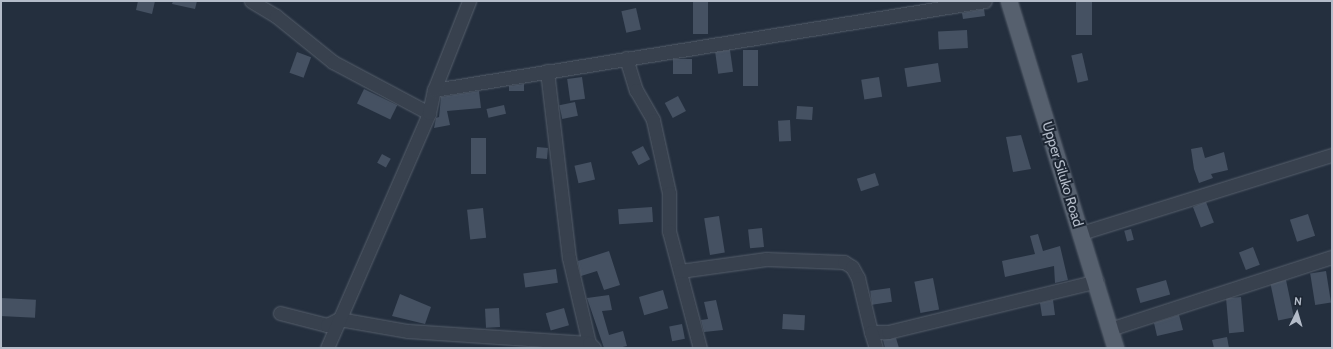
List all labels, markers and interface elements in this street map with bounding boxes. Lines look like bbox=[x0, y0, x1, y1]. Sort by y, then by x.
street label: Upper Siluko Road bbox=[1039, 119, 1087, 229]
north arrow bbox=[1277, 293, 1317, 333]
text: N bbox=[1294, 294, 1303, 308]

